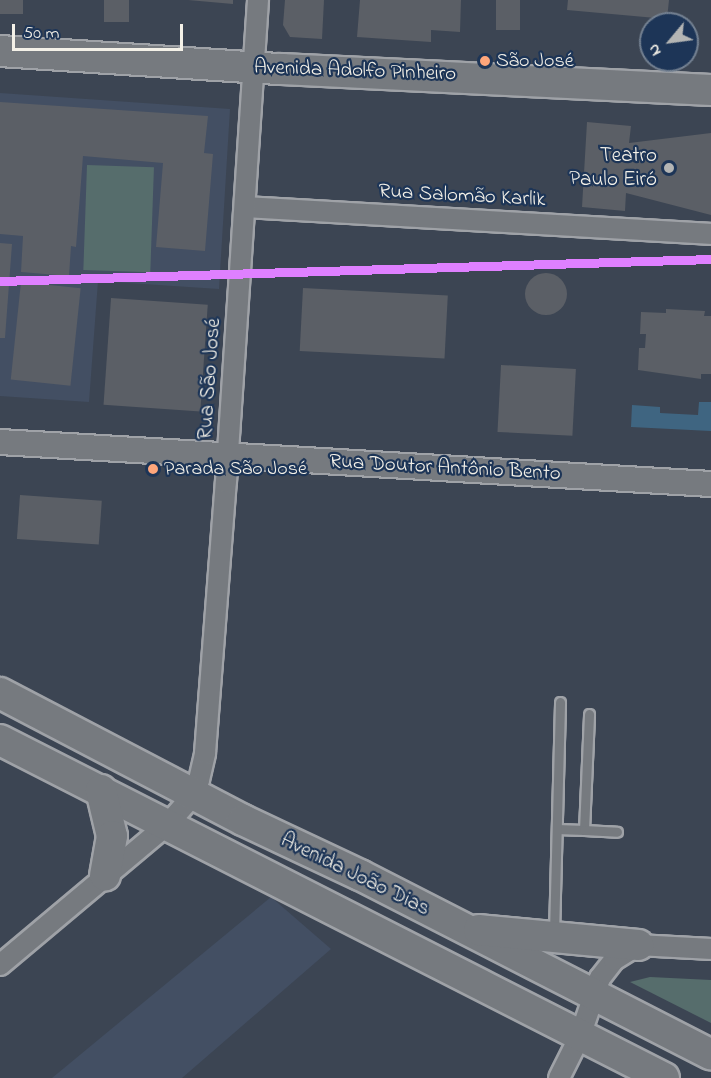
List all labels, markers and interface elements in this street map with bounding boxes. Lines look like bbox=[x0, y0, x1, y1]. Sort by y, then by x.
scale bar bbox=[15, 12, 186, 50]
north arrow bbox=[639, 12, 699, 72]
text: 50 m bbox=[23, 21, 60, 47]
text: N bbox=[642, 39, 668, 60]
place label: São José bbox=[496, 49, 574, 73]
street label: Avenida Adolfo Pinheiro bbox=[253, 55, 457, 87]
marker: São José bbox=[479, 55, 491, 67]
place label: Teatro Paulo Eiró bbox=[569, 143, 657, 193]
marker: Teatro Paulo Eiró bbox=[662, 161, 676, 175]
street label: Rua Salomão Karlik bbox=[378, 179, 546, 213]
street label: Rua São José bbox=[193, 317, 227, 441]
street label: Rua Doutor Antônio Bento bbox=[329, 449, 561, 487]
place label: Parada São José bbox=[164, 457, 307, 481]
marker: Parada São José bbox=[147, 463, 159, 475]
street label: Avenida João Dias bbox=[276, 828, 434, 922]

